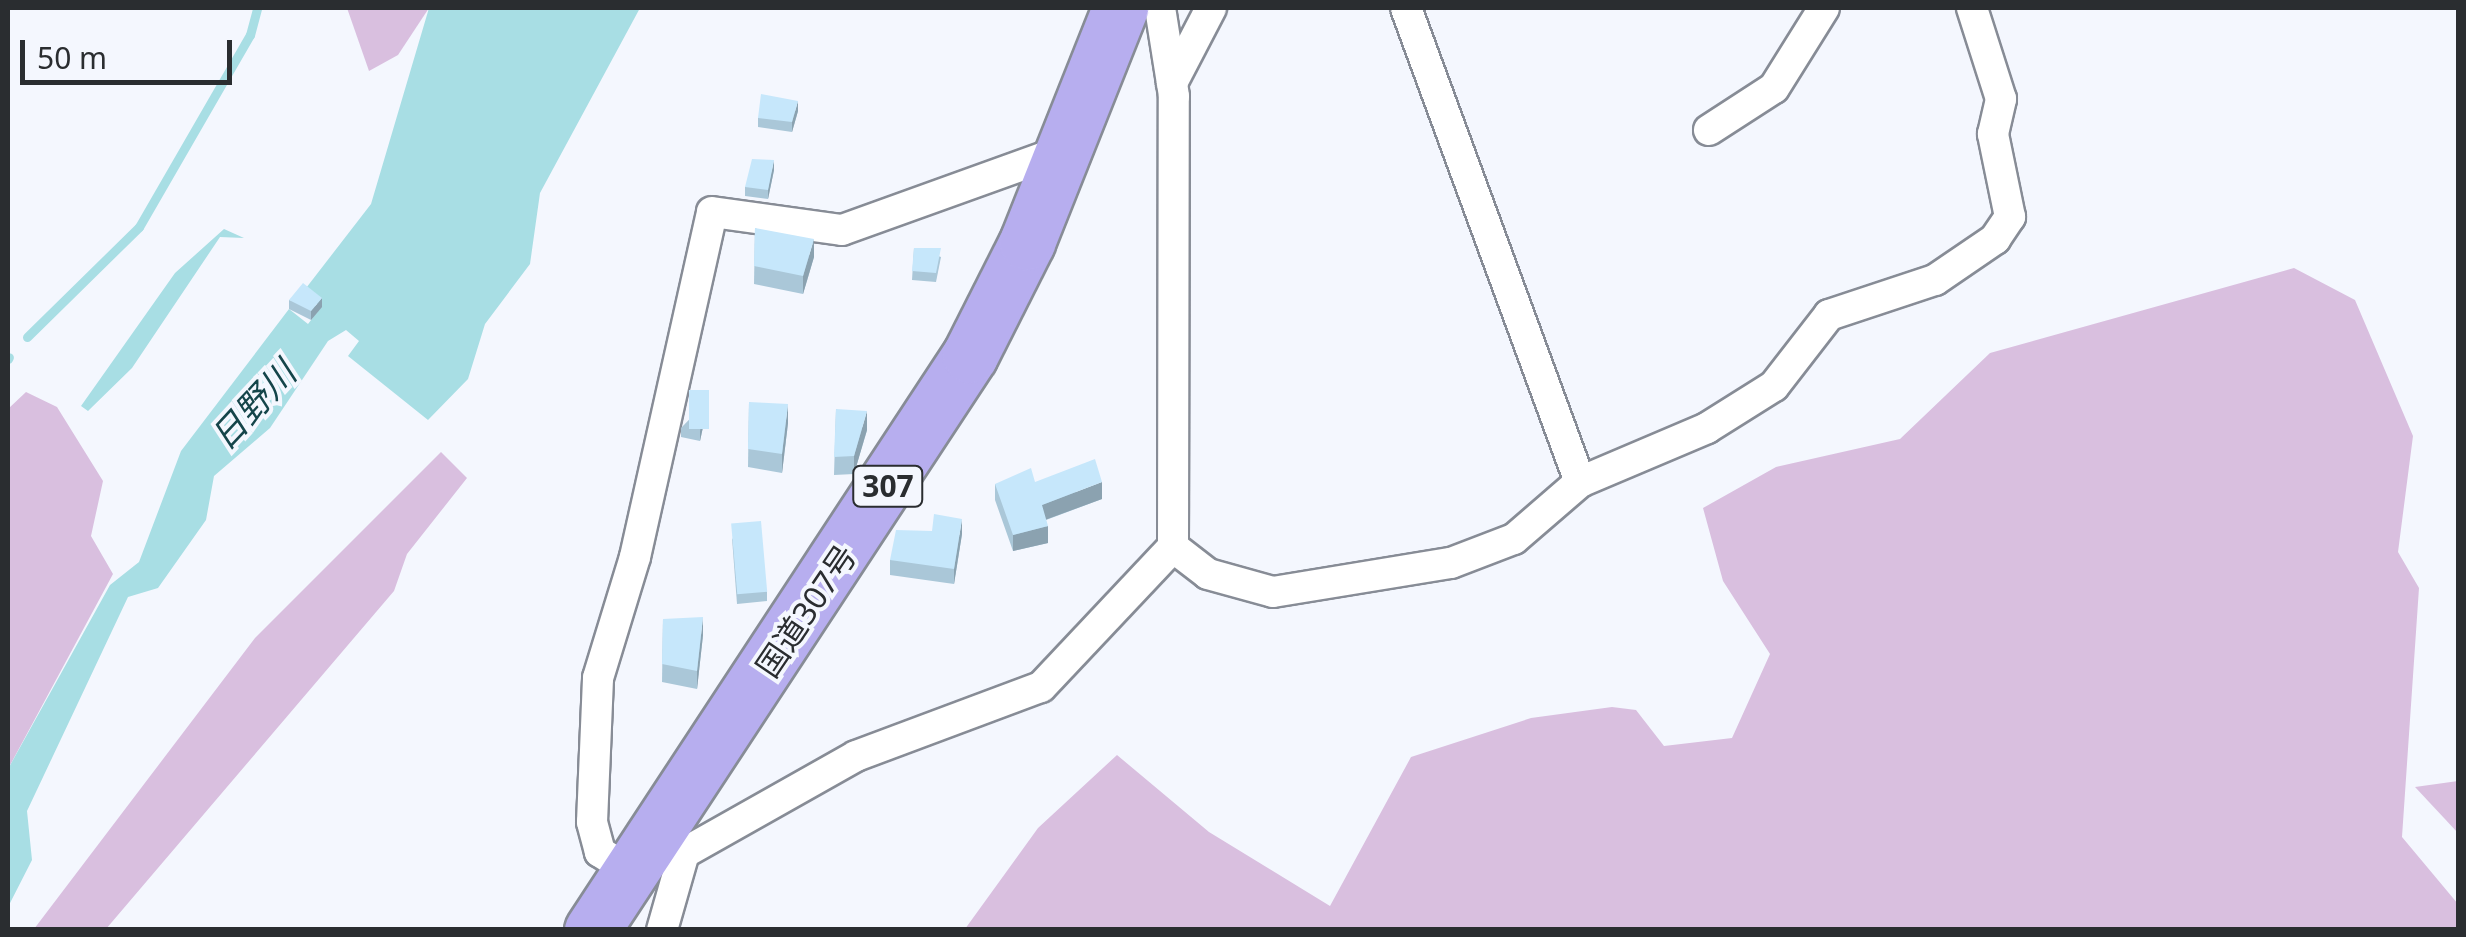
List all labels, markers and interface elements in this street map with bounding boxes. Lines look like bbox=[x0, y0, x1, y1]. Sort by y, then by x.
scale bar bbox=[25, 20, 238, 82]
text: 50 m bbox=[37, 37, 107, 78]
water label: 日野川 bbox=[202, 352, 304, 458]
road number: 307 bbox=[850, 461, 926, 511]
street label: 国道307号 bbox=[748, 538, 864, 684]

